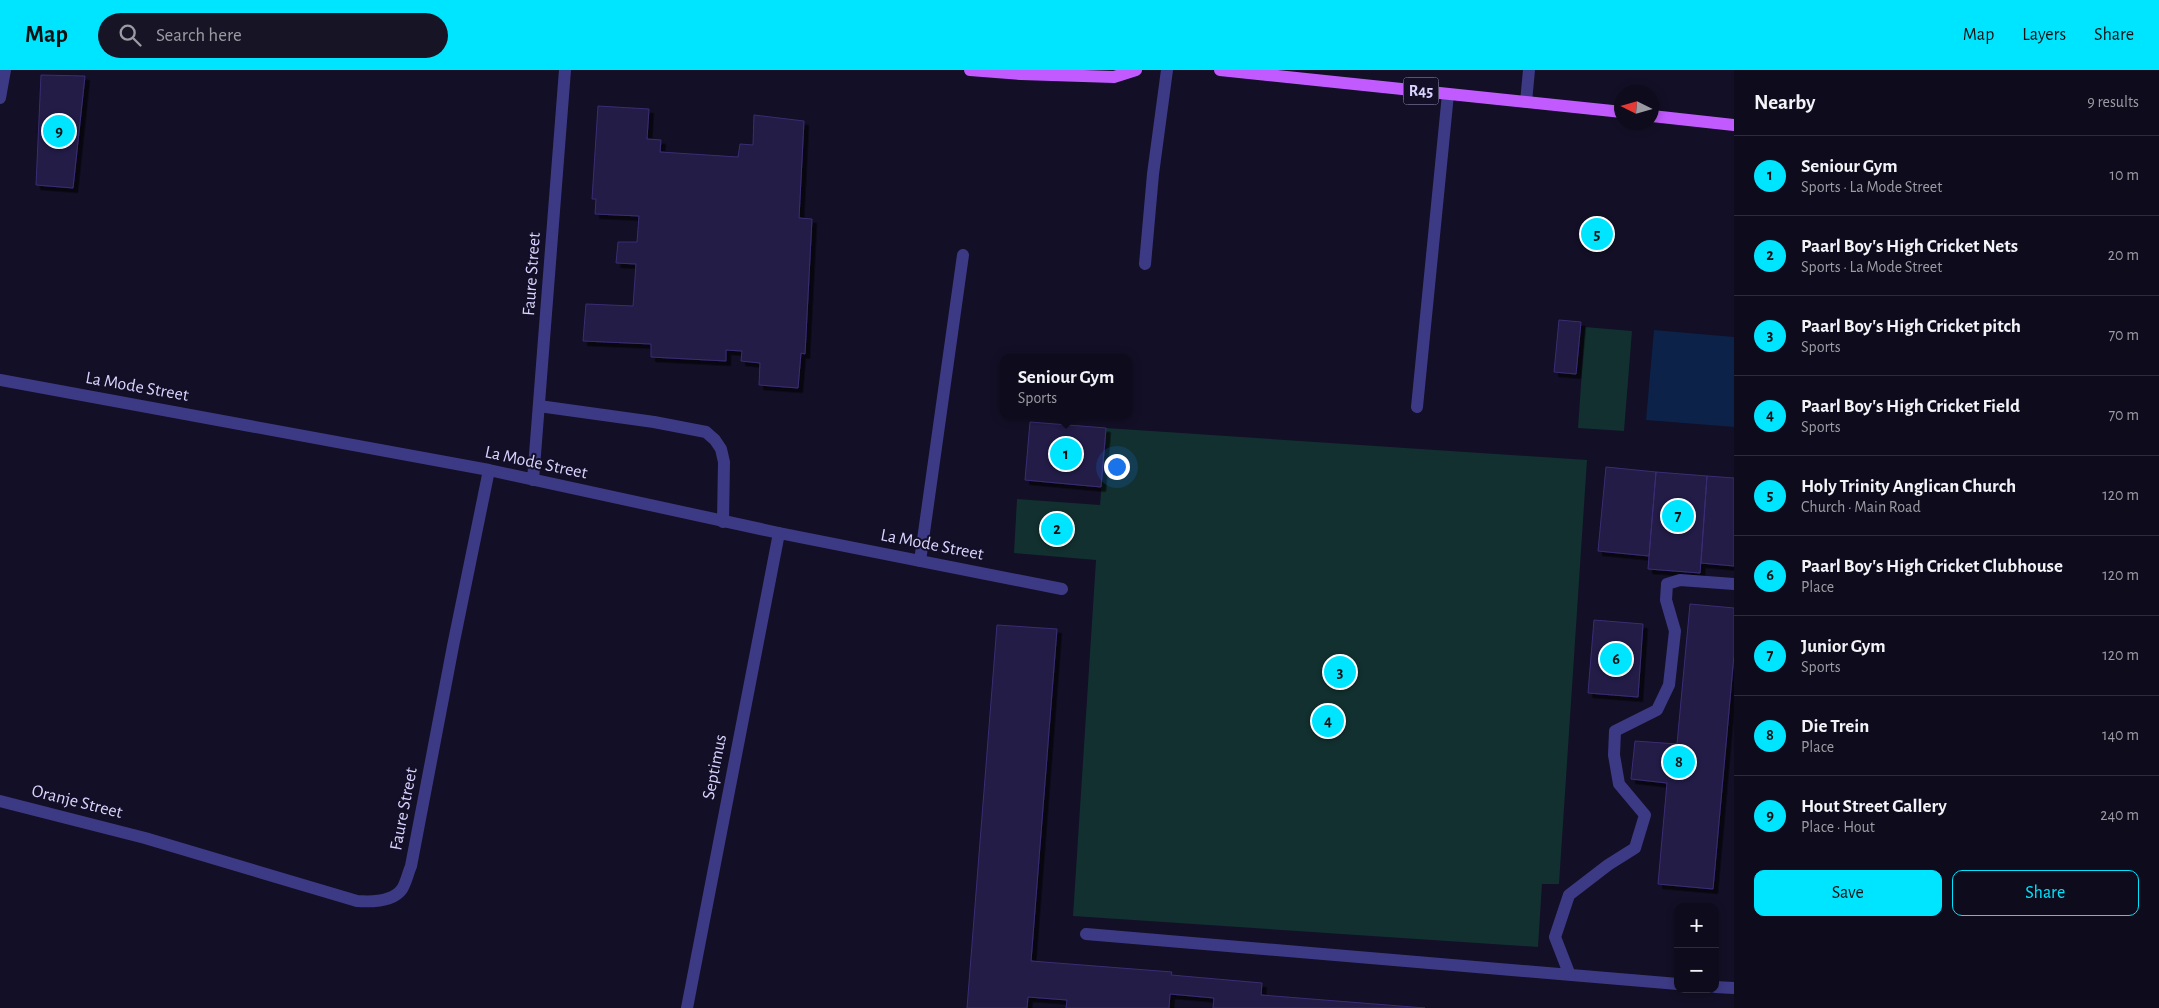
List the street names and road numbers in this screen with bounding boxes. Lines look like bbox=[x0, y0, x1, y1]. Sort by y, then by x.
road number: R45 bbox=[1404, 78, 1438, 104]
street label: Faure Street bbox=[520, 231, 544, 317]
street label: La Mode Street bbox=[84, 369, 190, 405]
street label: La Mode Street bbox=[483, 443, 589, 483]
street label: La Mode Street bbox=[879, 526, 985, 564]
street label: Septimus bbox=[700, 733, 730, 801]
street label: Faure Street bbox=[387, 766, 421, 852]
street label: Oranje Street bbox=[30, 782, 124, 822]

